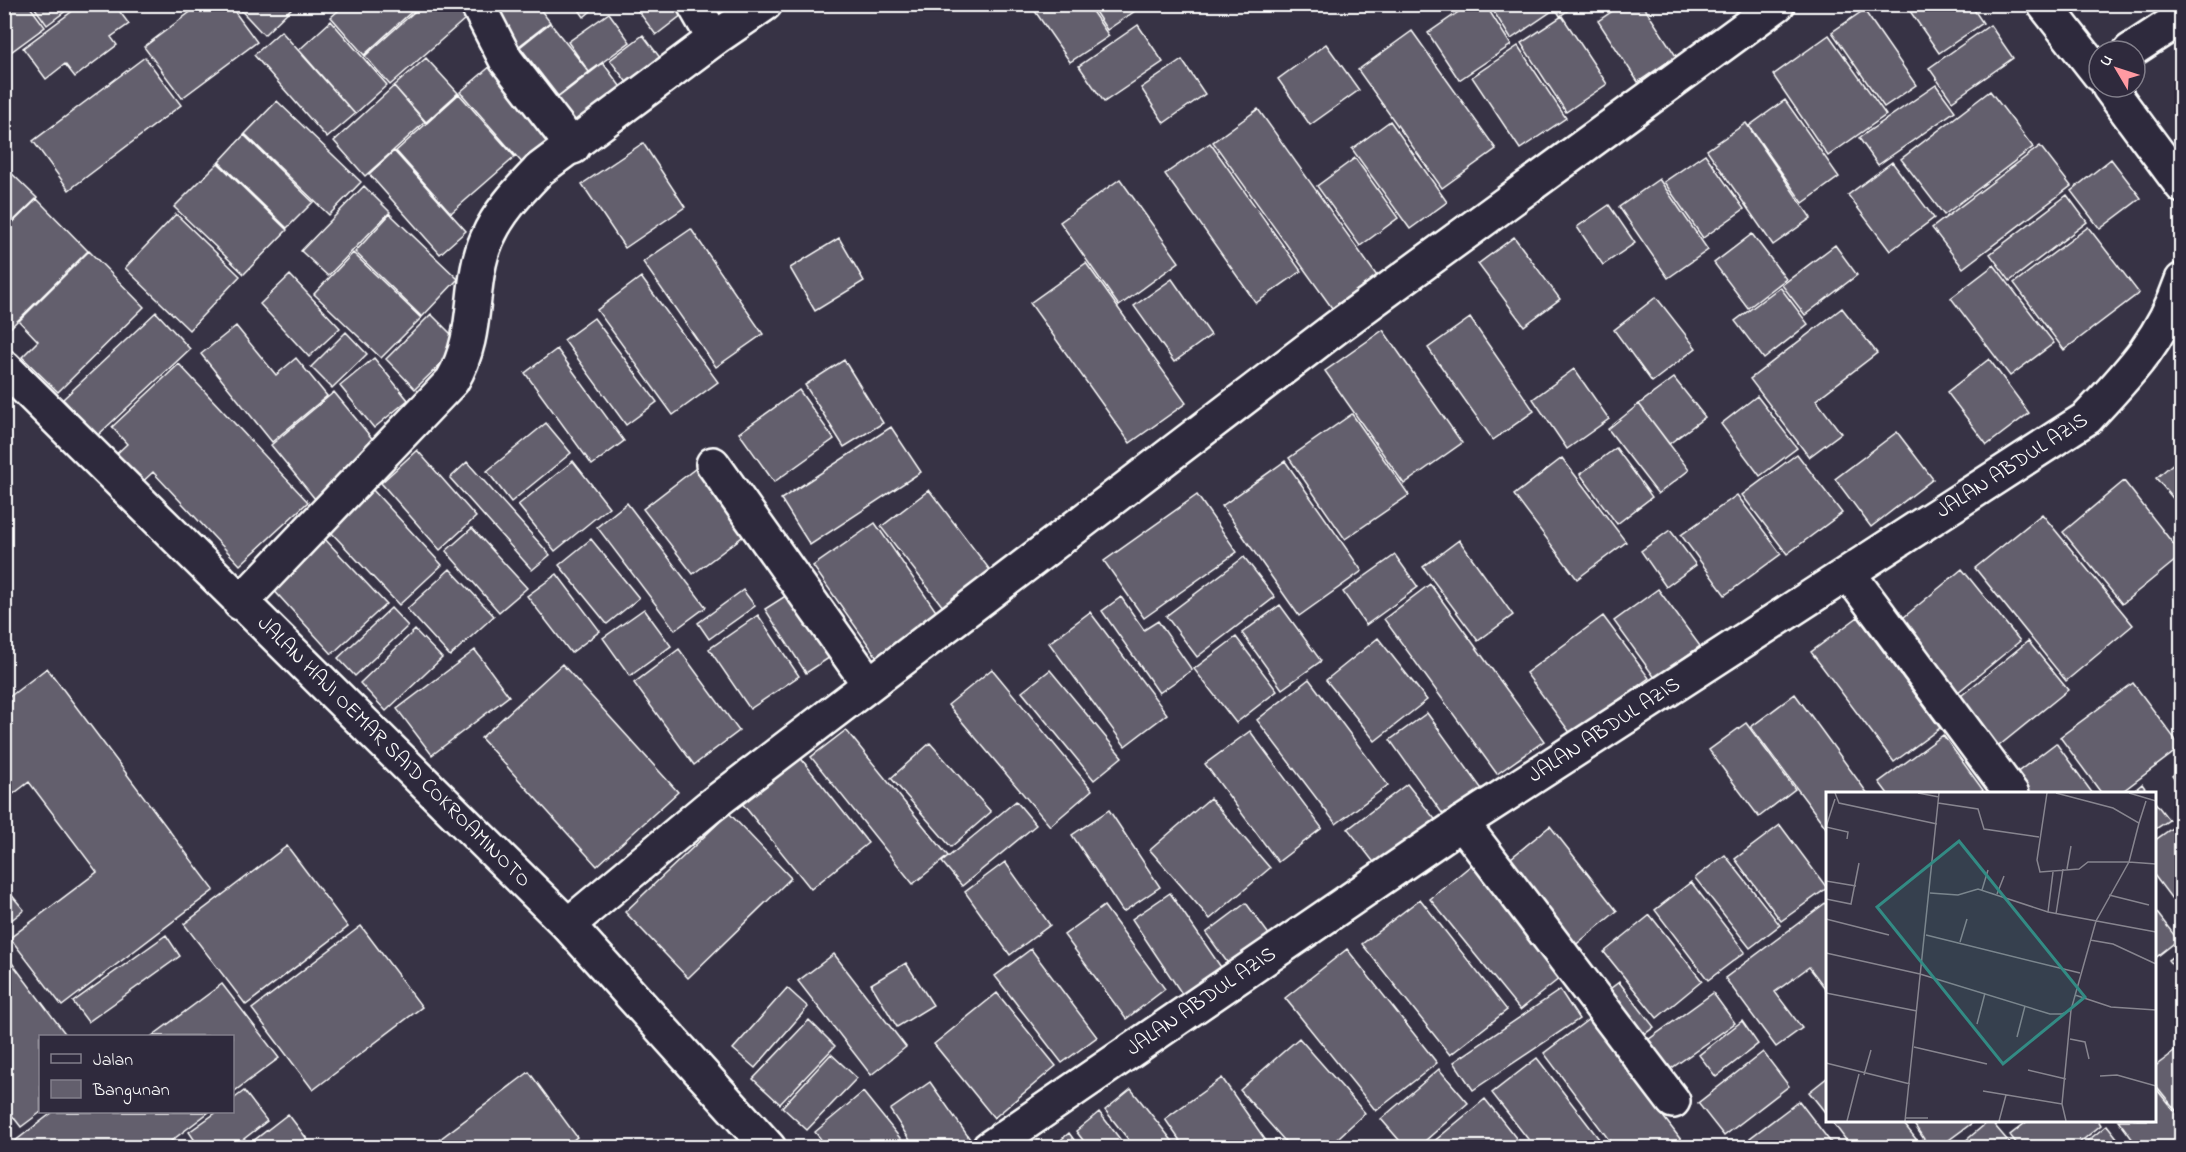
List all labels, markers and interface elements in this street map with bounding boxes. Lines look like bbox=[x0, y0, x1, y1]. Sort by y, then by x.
north arrow bbox=[2087, 39, 2147, 99]
text: U bbox=[2094, 49, 2119, 72]
street label: JALAN ABDUL AZIS bbox=[1931, 406, 2094, 526]
street label: JALAN HAJI OEMAR SAID COKROAMINOTO bbox=[250, 610, 537, 895]
street label: JALAN ABDUL AZIS bbox=[1523, 670, 1687, 791]
inset map bbox=[1826, 792, 2156, 1122]
street label: JALAN ABDUL AZIS bbox=[1121, 940, 1282, 1064]
legend bbox=[39, 1035, 234, 1113]
text: Jalan bbox=[93, 1048, 133, 1074]
text: Bangunan bbox=[92, 1078, 170, 1105]

